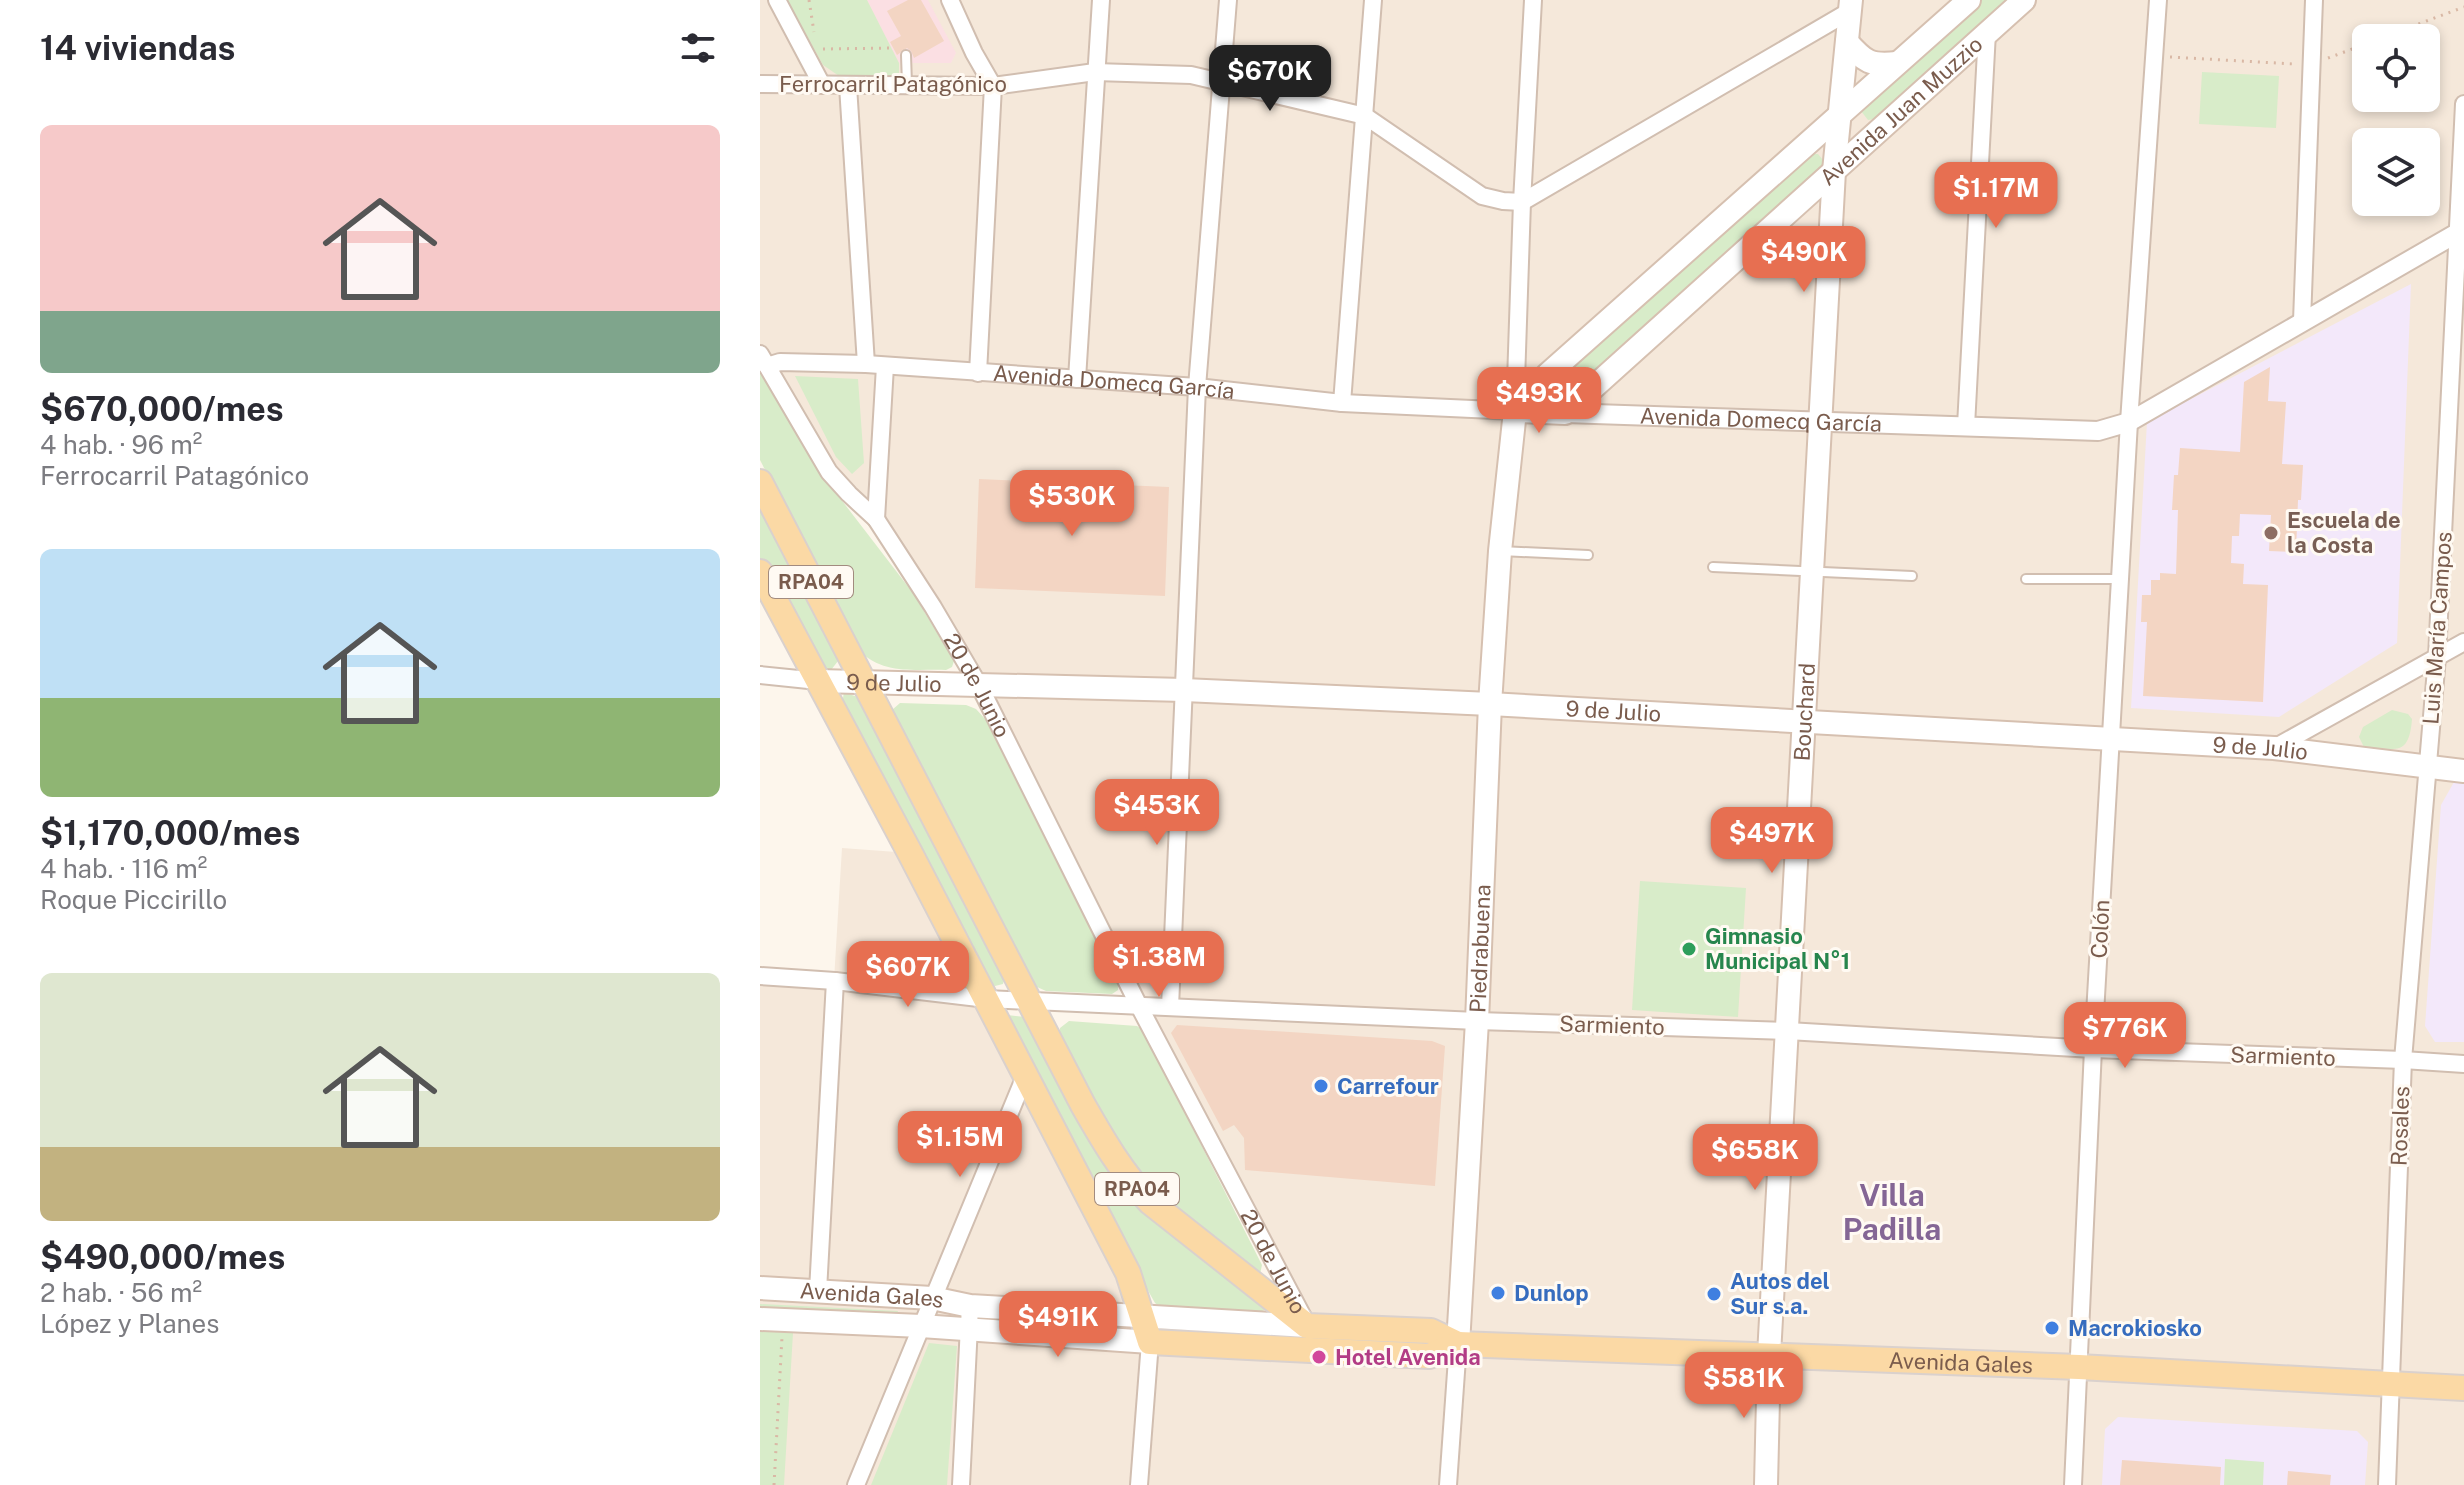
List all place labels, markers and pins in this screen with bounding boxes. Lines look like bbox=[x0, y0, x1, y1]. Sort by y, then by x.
pin: $670K bbox=[1214, 45, 1326, 113]
pin: $1.17M bbox=[1931, 162, 2061, 230]
pin: $490K bbox=[1748, 226, 1860, 294]
pin: $493K bbox=[1483, 367, 1595, 435]
pin: $530K bbox=[1016, 470, 1128, 538]
place label: Escuela de la Costa bbox=[2287, 507, 2401, 558]
marker: Escuela de la Costa bbox=[2262, 524, 2280, 542]
pin: $453K bbox=[1101, 779, 1213, 847]
pin: $497K bbox=[1716, 807, 1828, 875]
place label: Gimnasio Municipal N°1 bbox=[1705, 923, 1850, 974]
pin: $1.38M bbox=[1094, 931, 1224, 999]
marker: Gimnasio Municipal N°1 bbox=[1680, 940, 1698, 958]
pin: $607K bbox=[852, 941, 964, 1009]
pin: $776K bbox=[2069, 1002, 2181, 1070]
place label: Carrefour bbox=[1337, 1073, 1439, 1099]
marker: Carrefour bbox=[1312, 1077, 1330, 1095]
pin: $1.15M bbox=[895, 1111, 1025, 1179]
pin: $658K bbox=[1699, 1124, 1811, 1192]
place label: Autos del Sur s.a. bbox=[1730, 1268, 1830, 1319]
place label: Dunlop bbox=[1514, 1280, 1589, 1306]
marker: Dunlop bbox=[1489, 1284, 1507, 1302]
marker: Autos del Sur s.a. bbox=[1705, 1285, 1723, 1303]
pin: $491K bbox=[1002, 1291, 1114, 1359]
place label: Macrokiosko bbox=[2068, 1315, 2202, 1341]
marker: Macrokiosko bbox=[2043, 1319, 2061, 1337]
place label: Hotel Avenida bbox=[1335, 1344, 1481, 1370]
marker: Hotel Avenida bbox=[1310, 1348, 1328, 1366]
pin: $581K bbox=[1688, 1352, 1800, 1420]

